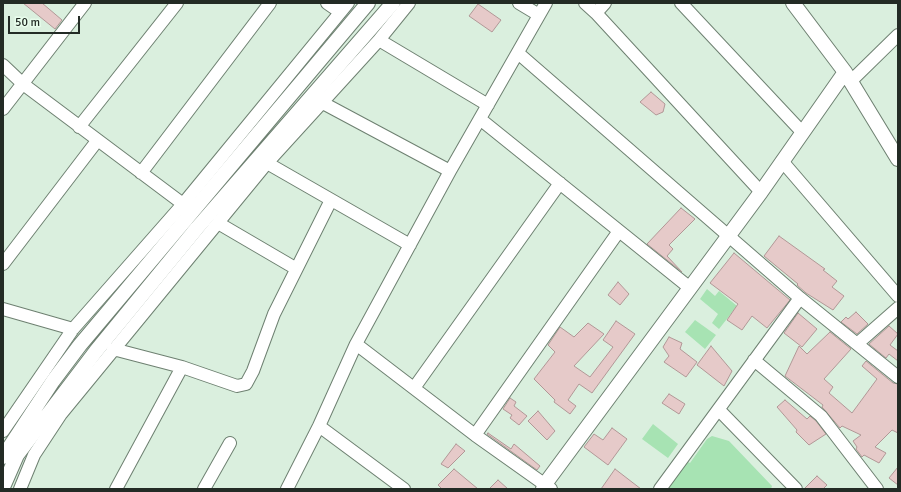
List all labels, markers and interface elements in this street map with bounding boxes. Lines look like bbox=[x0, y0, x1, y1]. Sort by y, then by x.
scale bar bbox=[10, 8, 82, 34]
text: 50 m bbox=[15, 15, 40, 30]

